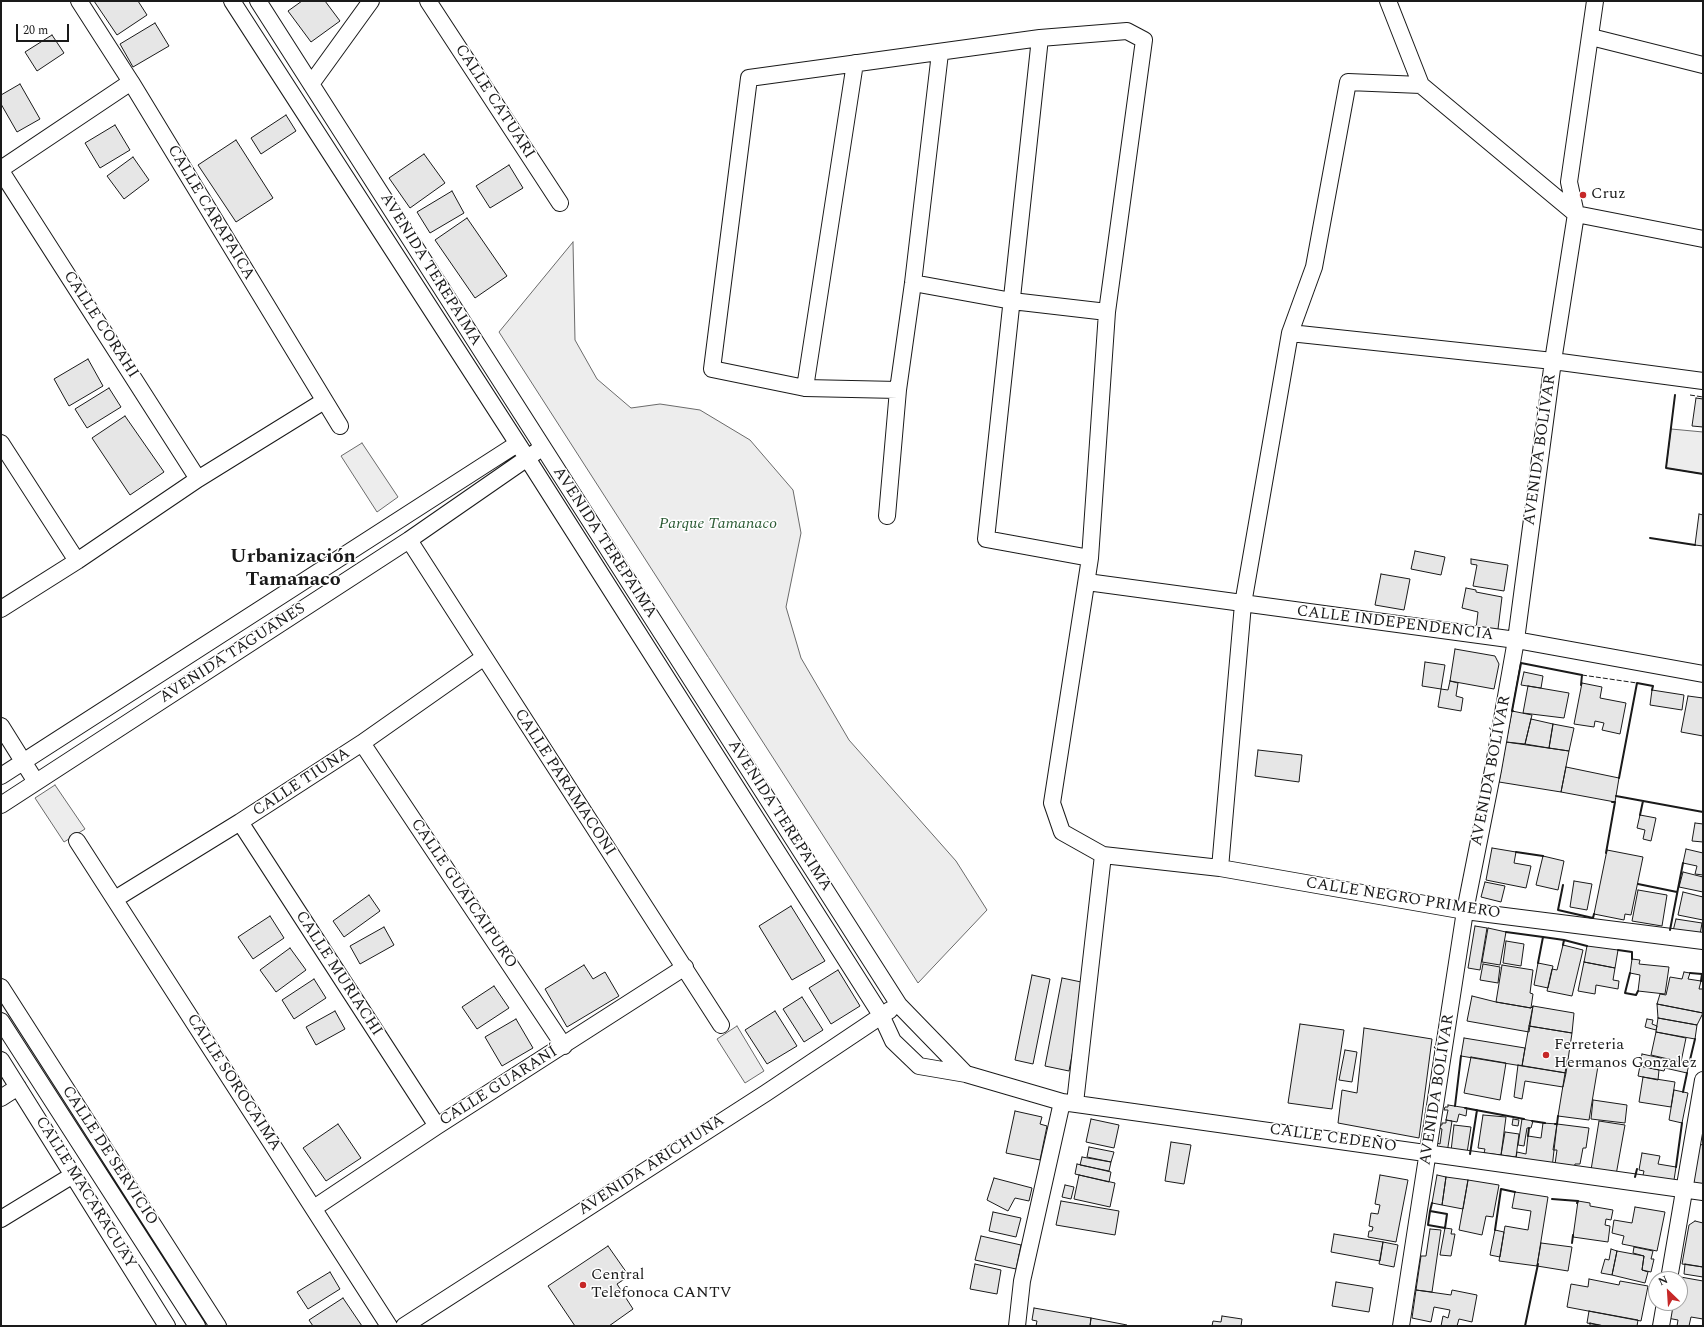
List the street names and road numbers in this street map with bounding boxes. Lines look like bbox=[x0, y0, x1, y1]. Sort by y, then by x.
street label: CALLE CATUARI bbox=[450, 41, 538, 163]
street label: CALLE CARAPAICA bbox=[162, 142, 258, 284]
street label: AVENIDA TEREPAIMA bbox=[375, 190, 485, 350]
street label: CALLE CORAHI bbox=[58, 268, 142, 382]
street label: AVENIDA BOLÍVAR bbox=[1521, 373, 1561, 527]
street label: AVENIDA TEREPAIMA bbox=[548, 464, 660, 622]
street label: AVENIDA TAGUANES bbox=[157, 600, 309, 708]
street label: CALLE INDEPENDENCIA bbox=[1296, 602, 1494, 646]
street label: AVENIDA BOLÍVAR bbox=[1468, 694, 1516, 848]
street label: CALLE PARAMACONI bbox=[509, 706, 619, 860]
street label: AVENIDA TEREPAIMA bbox=[723, 737, 835, 895]
street label: CALLE TIUNA bbox=[250, 744, 354, 822]
street label: CALLE GUAICAIPURO bbox=[406, 816, 520, 972]
street label: CALLE NEGRO PRIMERO bbox=[1304, 874, 1502, 924]
street label: CALLE MURIACHI bbox=[290, 908, 386, 1040]
street label: CALLE SOROCAIMA bbox=[181, 1011, 285, 1155]
street label: AVENIDA BOLÍVAR bbox=[1417, 1013, 1459, 1167]
street label: CALLE GUARANÍ bbox=[436, 1043, 562, 1131]
street label: CALLE DE SERVICIO bbox=[57, 1083, 161, 1229]
street label: AVENIDA ARICHUNA bbox=[575, 1112, 729, 1220]
street label: CALLE MACARACUAY bbox=[30, 1113, 140, 1273]
street label: CALLE CEDEÑO bbox=[1268, 1121, 1398, 1157]

